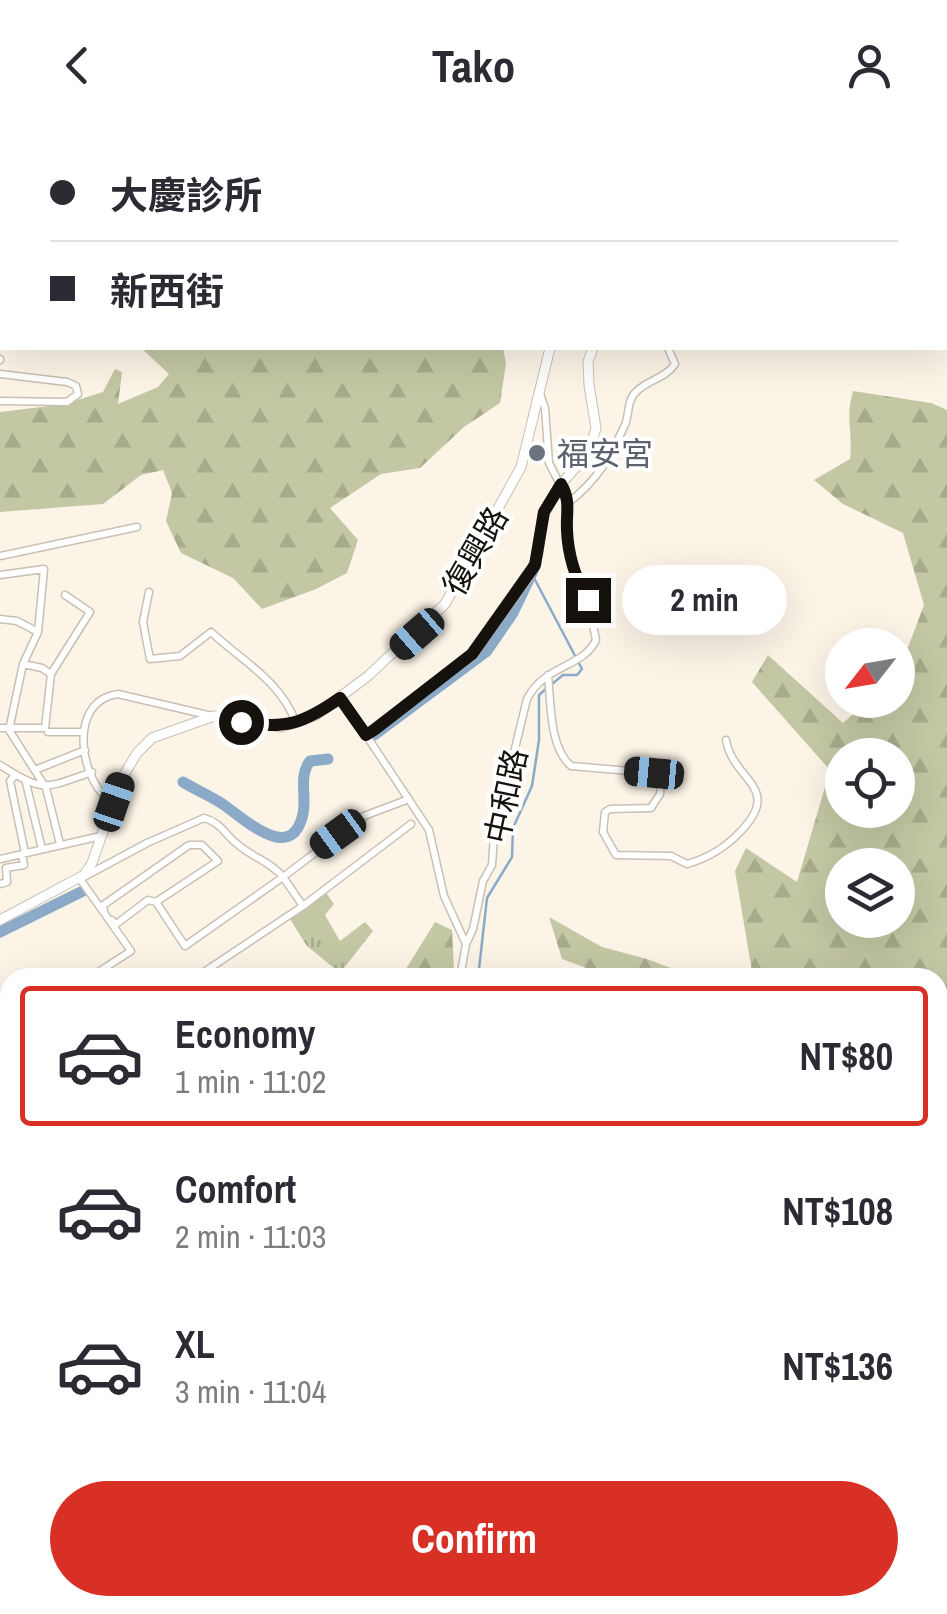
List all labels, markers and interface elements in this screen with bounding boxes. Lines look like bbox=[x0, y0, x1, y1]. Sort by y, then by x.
text: Tako bbox=[432, 35, 515, 96]
icon: back bbox=[50, 38, 105, 93]
icon: person bbox=[842, 38, 897, 93]
text: 大慶診所 bbox=[110, 170, 262, 221]
text: 新西街 bbox=[110, 266, 224, 317]
place label: 福安宮 bbox=[557, 432, 653, 475]
marker: 福安宮 bbox=[526, 442, 548, 464]
street label: 復興路 bbox=[432, 499, 518, 603]
callout: 2 min bbox=[623, 565, 788, 635]
route end bbox=[566, 578, 611, 623]
text: 2 min bbox=[670, 578, 739, 621]
car bbox=[385, 603, 449, 665]
north arrow bbox=[825, 628, 915, 718]
map controls bbox=[825, 628, 915, 938]
route start bbox=[219, 700, 264, 745]
button: locate bbox=[825, 738, 915, 828]
street label: 中和路 bbox=[475, 745, 537, 847]
car bbox=[623, 755, 685, 791]
car bbox=[90, 769, 138, 835]
car bbox=[305, 804, 371, 864]
button: layers bbox=[825, 848, 915, 938]
text: Economy bbox=[175, 1009, 315, 1060]
icon: car bbox=[55, 1011, 145, 1101]
text: NT$80 bbox=[799, 1031, 893, 1082]
text: 1 min · 11:02 bbox=[175, 1060, 326, 1103]
text: Comfort bbox=[175, 1164, 296, 1215]
icon: car bbox=[55, 1166, 145, 1256]
text: NT$108 bbox=[782, 1186, 893, 1237]
text: 2 min · 11:03 bbox=[175, 1215, 326, 1258]
text: XL bbox=[175, 1319, 215, 1370]
icon: car bbox=[55, 1321, 145, 1411]
text: NT$136 bbox=[782, 1341, 893, 1392]
text: 3 min · 11:04 bbox=[175, 1370, 326, 1413]
button: Confirm bbox=[50, 1481, 898, 1596]

